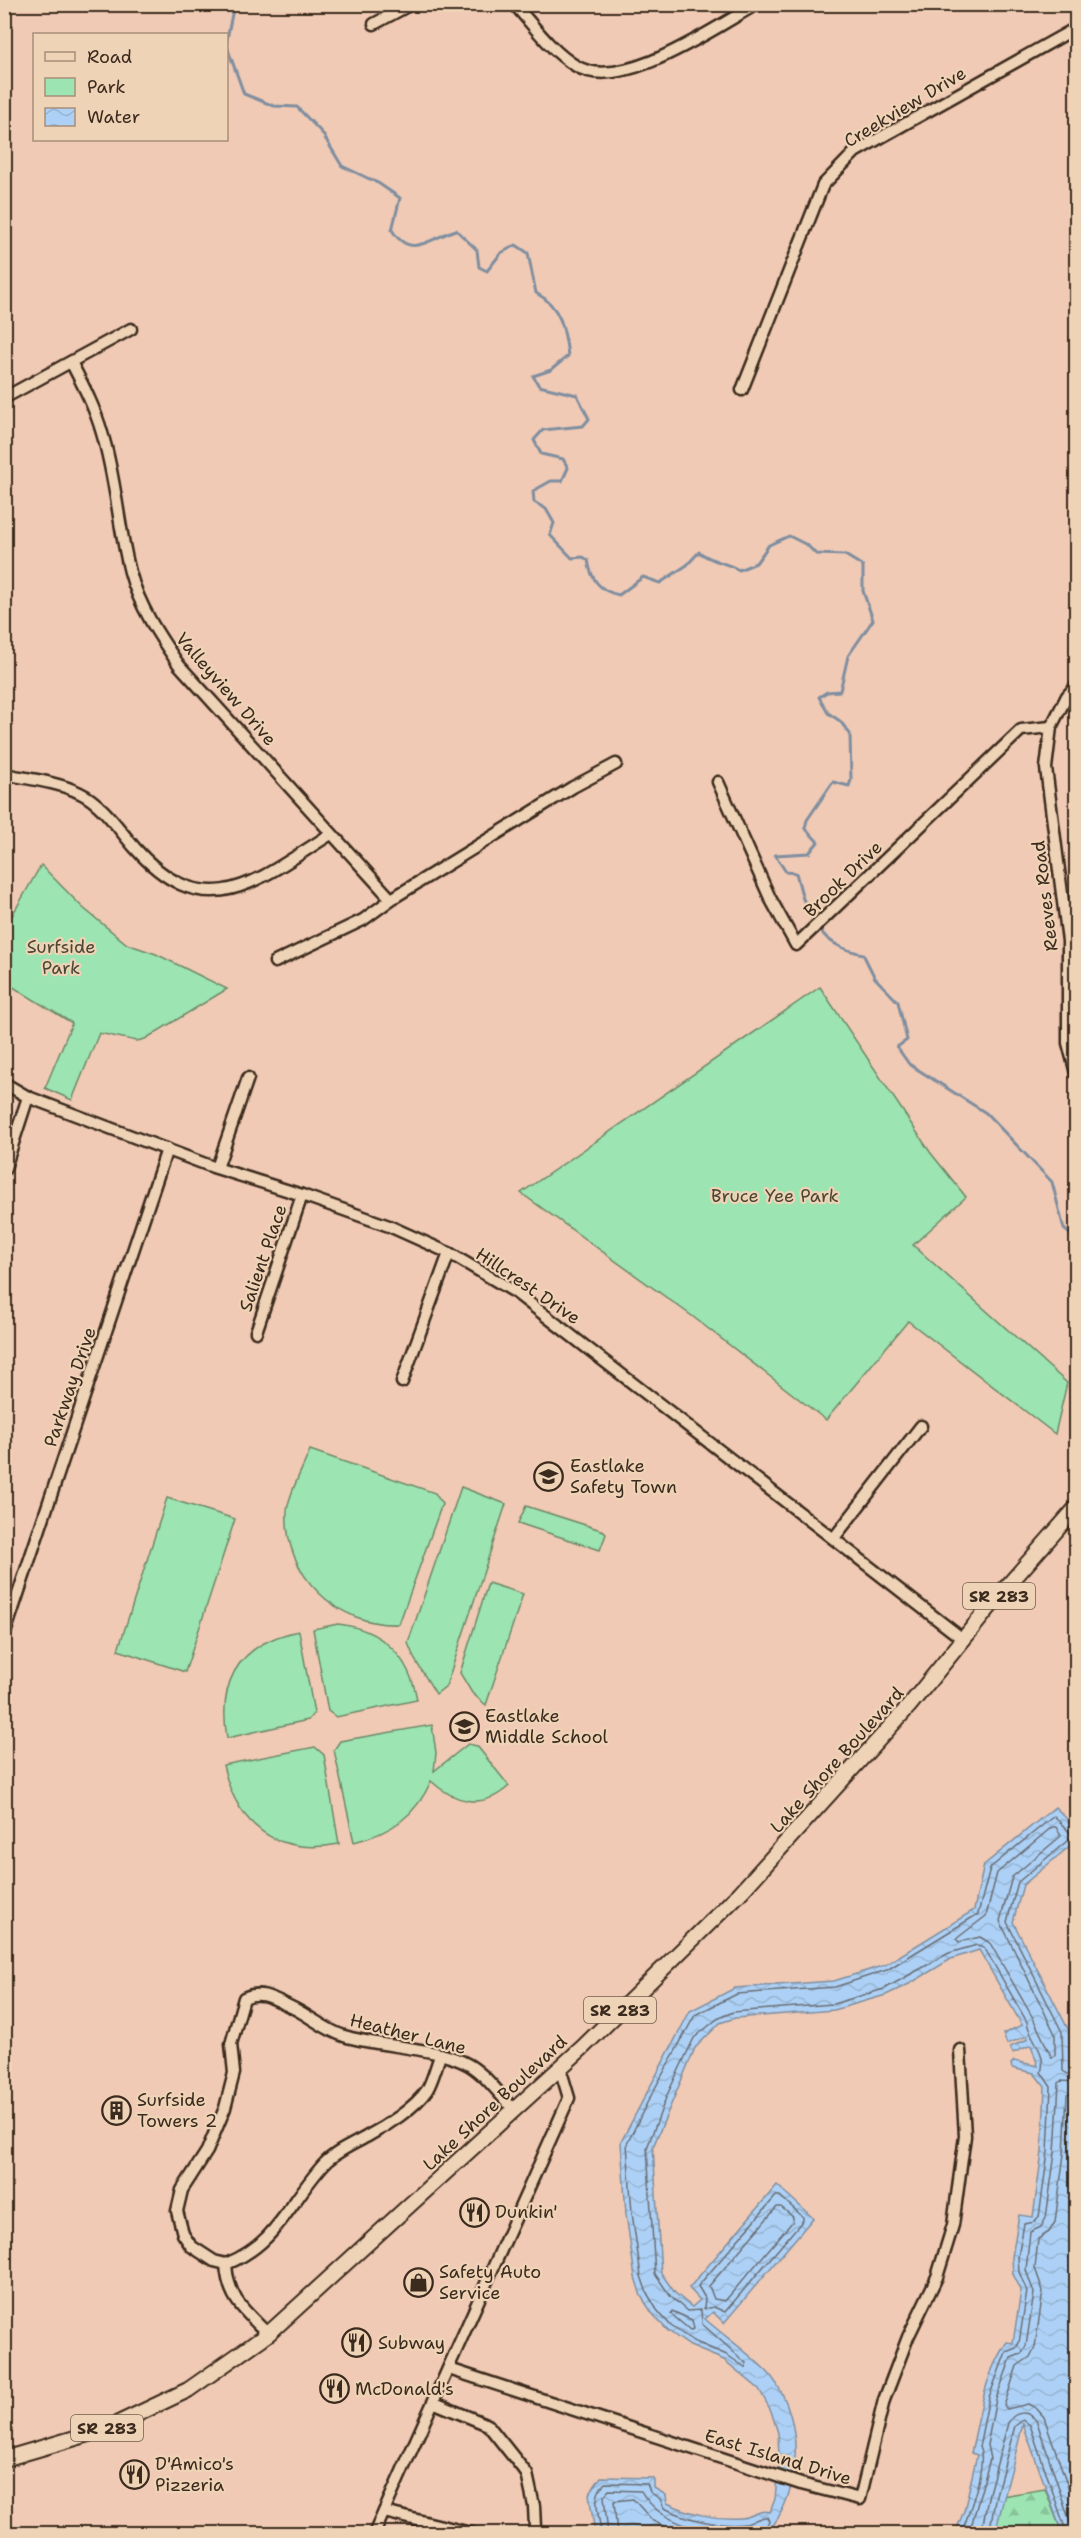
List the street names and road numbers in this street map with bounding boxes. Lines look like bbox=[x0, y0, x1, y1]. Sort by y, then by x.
street label: Creekview Drive bbox=[840, 61, 970, 153]
street label: Valleyview Drive bbox=[170, 627, 282, 751]
street label: Brook Drive bbox=[799, 835, 887, 923]
street label: Reeves Road bbox=[1026, 839, 1064, 953]
street label: Salient Place bbox=[233, 1201, 293, 1315]
street label: Hillcrest Drive bbox=[471, 1242, 585, 1330]
street label: Parkway Drive bbox=[38, 1324, 102, 1450]
road number: SR 283 bbox=[963, 1583, 1035, 1609]
street label: Lake Shore Boulevard bbox=[765, 1682, 909, 1838]
road number: SR 283 bbox=[584, 1997, 656, 2023]
street label: Heather Lane bbox=[347, 2008, 469, 2060]
street label: Lake Shore Boulevard bbox=[418, 2030, 572, 2176]
road number: SR 283 bbox=[71, 2415, 143, 2441]
street label: East Island Drive bbox=[702, 2423, 854, 2491]

